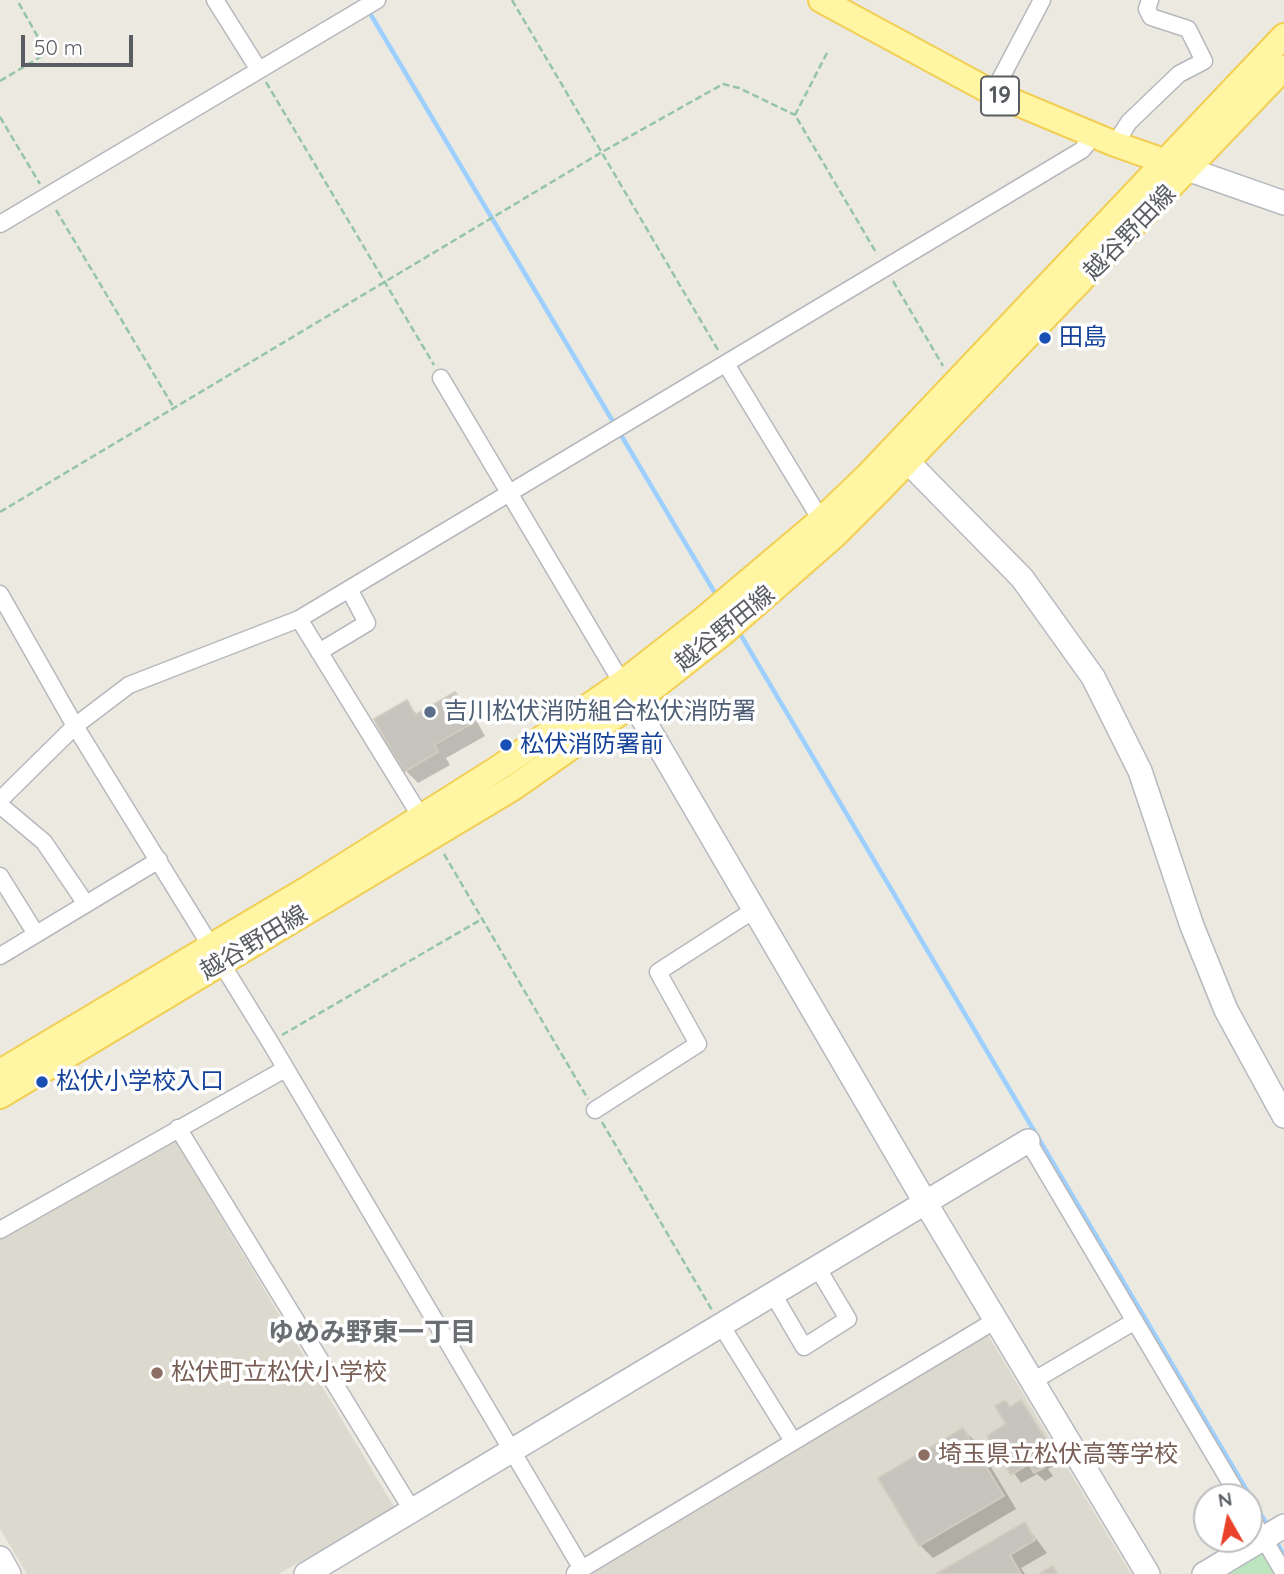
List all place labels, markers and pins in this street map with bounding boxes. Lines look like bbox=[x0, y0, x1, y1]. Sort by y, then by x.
place label: 田島 bbox=[1059, 324, 1107, 352]
marker: 田島 bbox=[1037, 330, 1053, 346]
place label: 吉川松伏消防組合松伏消防署 bbox=[444, 698, 756, 726]
marker: 吉川松伏消防組合松伏消防署 bbox=[422, 704, 438, 720]
place label: 松伏消防署前 bbox=[520, 731, 664, 759]
marker: 松伏消防署前 bbox=[498, 737, 514, 753]
place label: 松伏小学校入口 bbox=[56, 1068, 224, 1096]
marker: 松伏小学校入口 bbox=[34, 1074, 50, 1090]
place label: 松伏町立松伏小学校 bbox=[171, 1359, 387, 1387]
marker: 松伏町立松伏小学校 bbox=[149, 1365, 165, 1381]
place label: 埼玉県立松伏高等学校 bbox=[938, 1441, 1178, 1469]
marker: 埼玉県立松伏高等学校 bbox=[916, 1447, 932, 1463]

